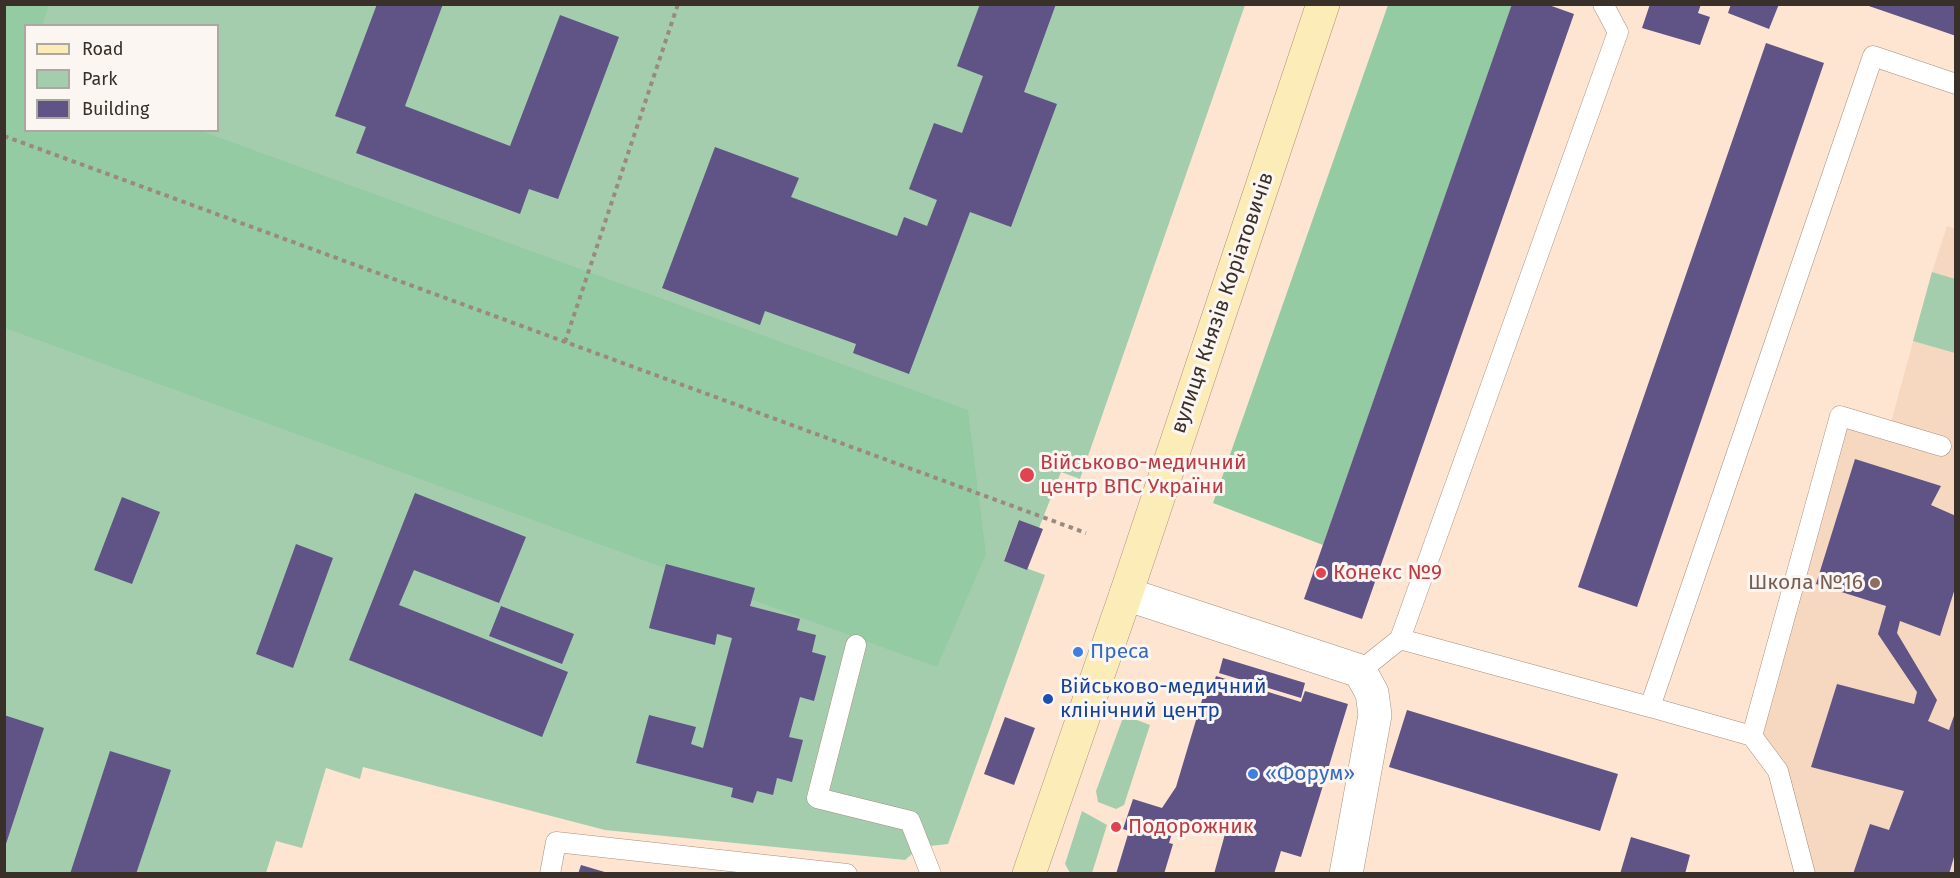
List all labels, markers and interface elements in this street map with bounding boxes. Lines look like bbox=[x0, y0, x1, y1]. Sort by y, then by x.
legend bbox=[24, 24, 219, 132]
text: Road bbox=[82, 38, 124, 60]
text: Park bbox=[82, 68, 117, 90]
text: Building bbox=[82, 98, 149, 120]
street label: вулиця Князів Коріатовичів bbox=[1166, 169, 1280, 437]
place label: Військово-медичний центр ВПС України bbox=[1040, 450, 1247, 500]
marker: Військово-медичний центр ВПС України bbox=[1018, 466, 1036, 484]
place label: Конекс №9 bbox=[1333, 560, 1442, 586]
marker: Конекс №9 bbox=[1314, 566, 1328, 580]
place label: Школа №16 bbox=[1748, 570, 1863, 596]
marker: Школа №16 bbox=[1868, 576, 1882, 590]
place label: Преса bbox=[1090, 639, 1149, 665]
marker: Преса bbox=[1071, 645, 1085, 659]
place label: Військово-медичний клінічний центр bbox=[1060, 674, 1267, 724]
marker: Військово-медичний клінічний центр bbox=[1041, 692, 1055, 706]
place label: «Форум» bbox=[1265, 761, 1355, 787]
marker: «Форум» bbox=[1246, 767, 1260, 781]
place label: Подорожник bbox=[1128, 814, 1254, 840]
marker: Подорожник bbox=[1109, 820, 1123, 834]

